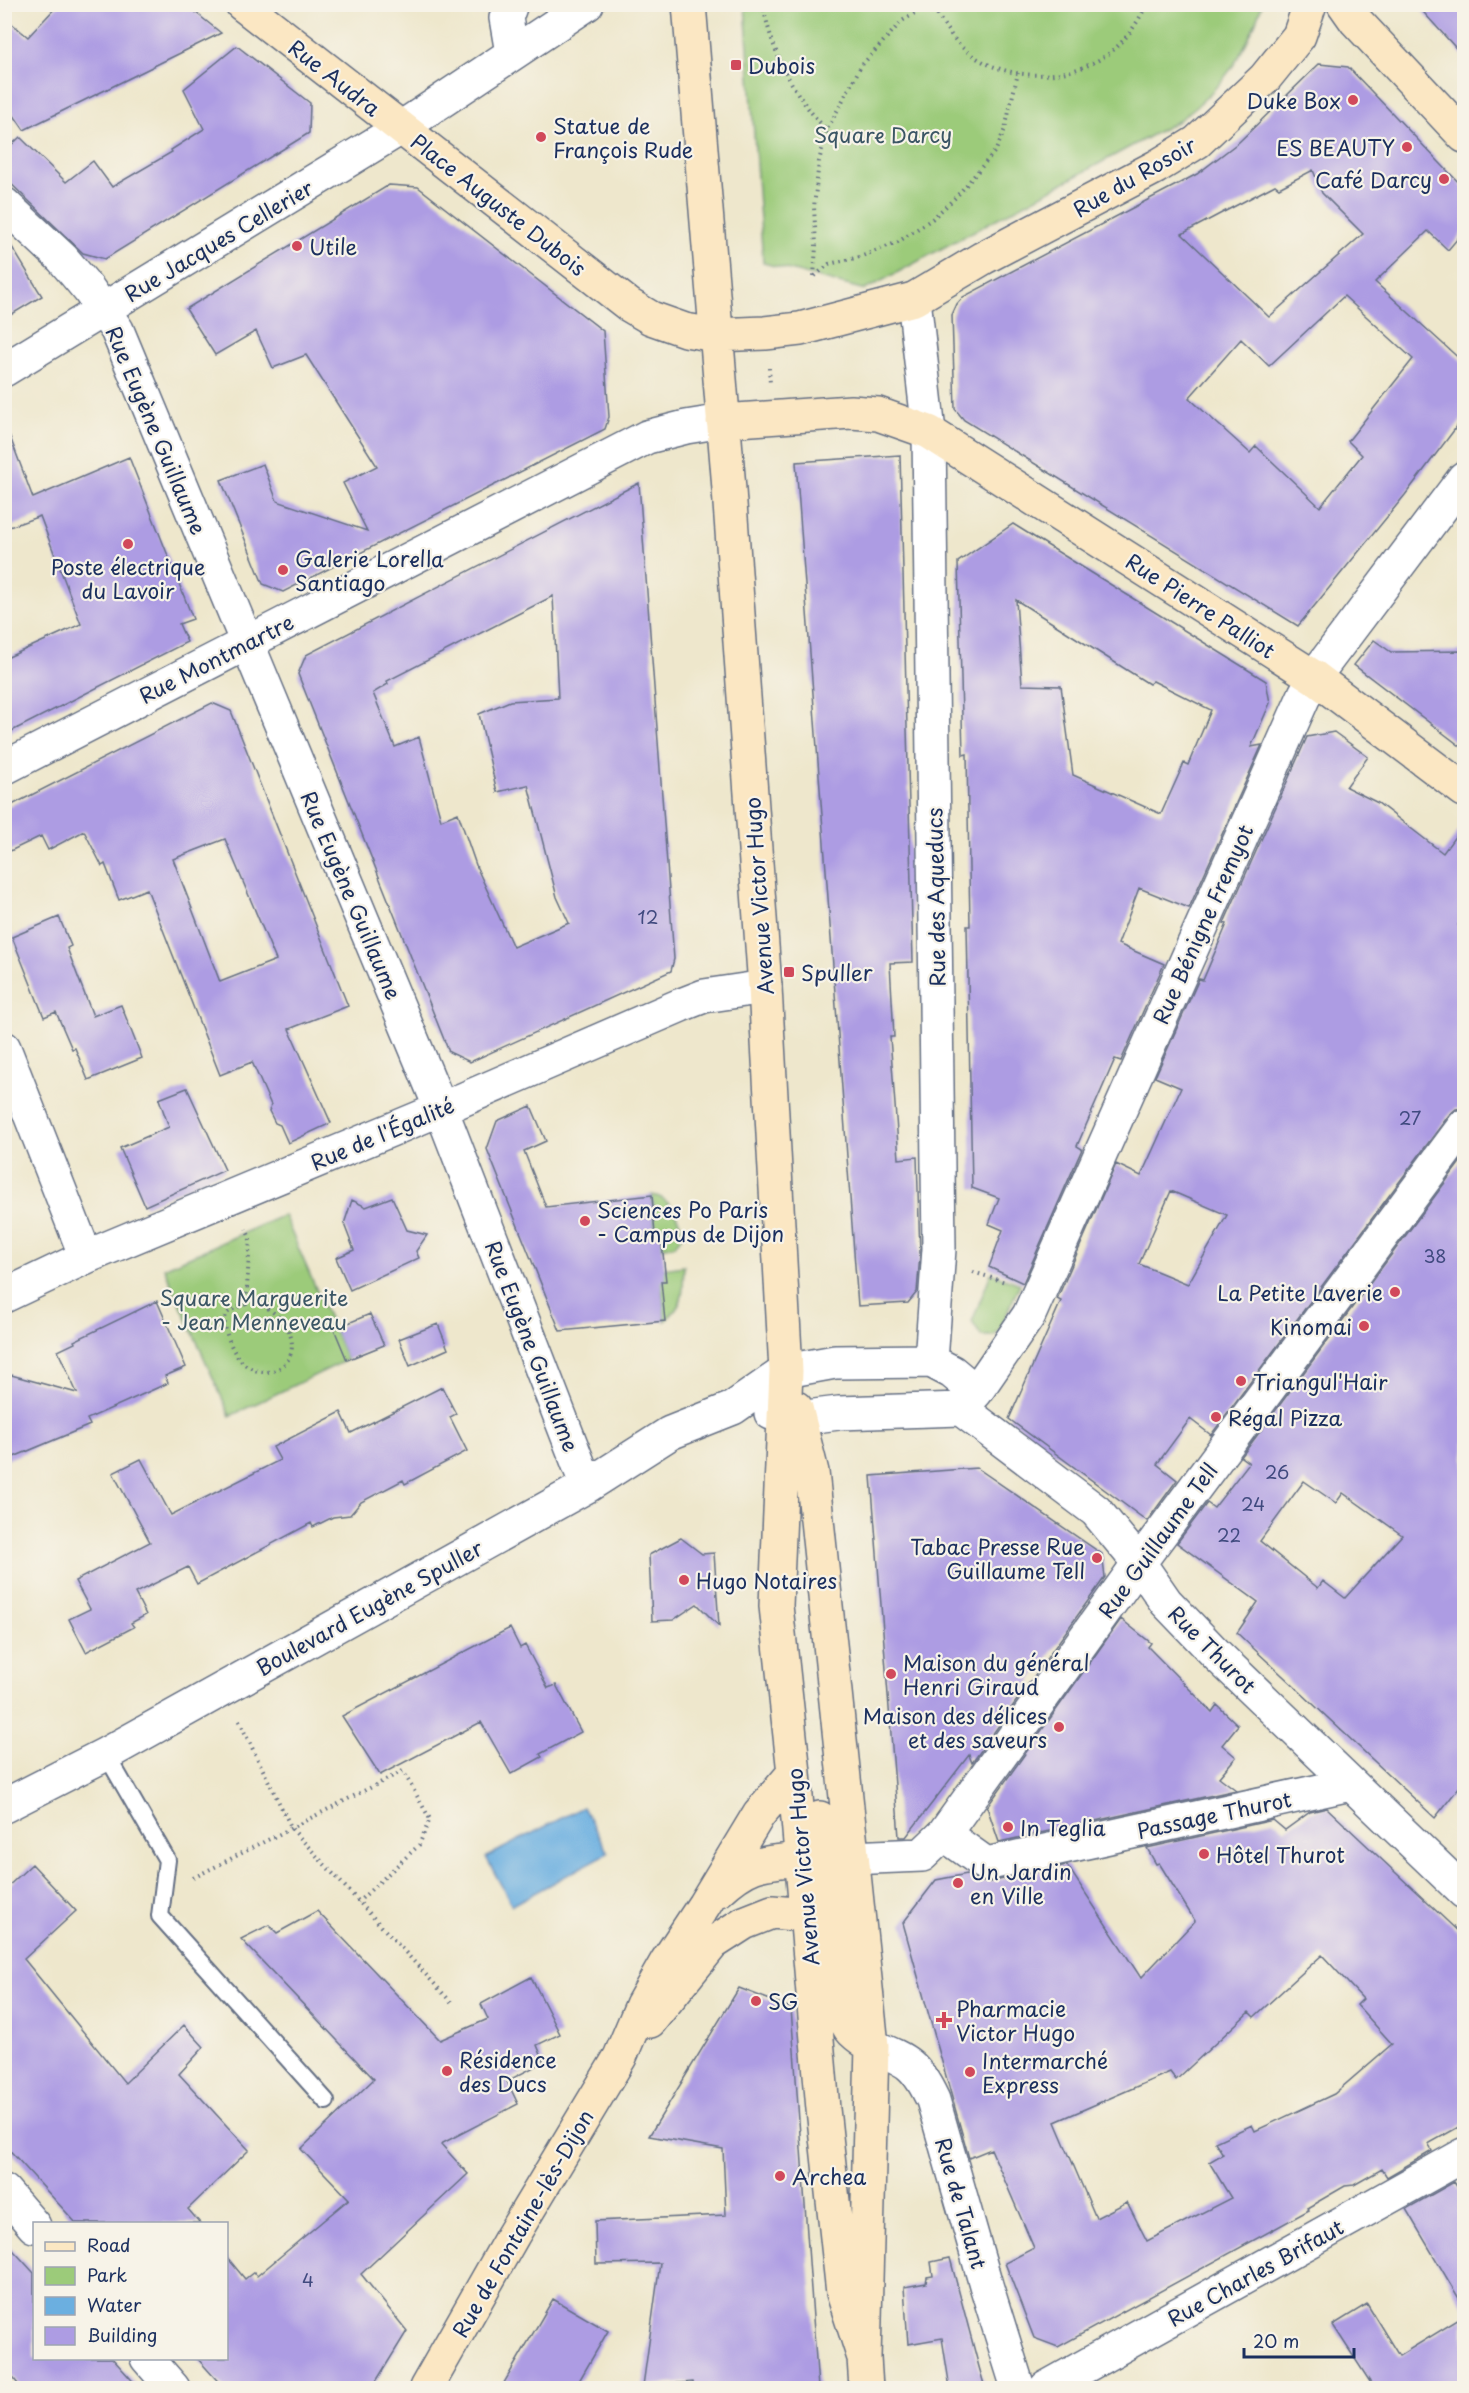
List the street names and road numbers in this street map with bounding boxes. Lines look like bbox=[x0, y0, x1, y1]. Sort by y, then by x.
street label: Rue Audra bbox=[282, 31, 388, 124]
street label: Place Auguste Dubois bbox=[404, 125, 594, 283]
street label: Rue du Rosoir bbox=[1067, 128, 1202, 224]
street label: Rue Jacques Cellerier bbox=[118, 171, 319, 309]
street label: Rue Eugène Guillaume bbox=[99, 321, 215, 539]
street label: Rue Pierre Palliot bbox=[1120, 545, 1282, 665]
street label: Rue Montmartre bbox=[133, 605, 299, 711]
street label: Rue Eugène Guillaume bbox=[294, 786, 410, 1004]
street label: Avenue Victor Hugo bbox=[735, 796, 781, 996]
street label: Rue des Aqueducs bbox=[917, 807, 953, 987]
street label: Rue Bénigne Fremyot bbox=[1144, 819, 1260, 1029]
street label: Rue de l'Égalité bbox=[305, 1088, 459, 1178]
street label: Rue Eugène Guillaume bbox=[478, 1236, 588, 1456]
street label: Rue Guillaume Tell bbox=[1090, 1456, 1224, 1624]
street label: Boulevard Eugène Spuller bbox=[250, 1531, 488, 1683]
street label: Rue Thurot bbox=[1162, 1598, 1264, 1700]
street label: Avenue Victor Hugo bbox=[777, 1767, 827, 1967]
street label: Passage Thurot bbox=[1134, 1782, 1294, 1846]
street label: Rue de Fontaine-lès-Dijon bbox=[443, 2103, 601, 2343]
street label: Rue de Talant bbox=[928, 2134, 996, 2272]
street label: Rue Charles Brifaut bbox=[1161, 2210, 1349, 2334]

